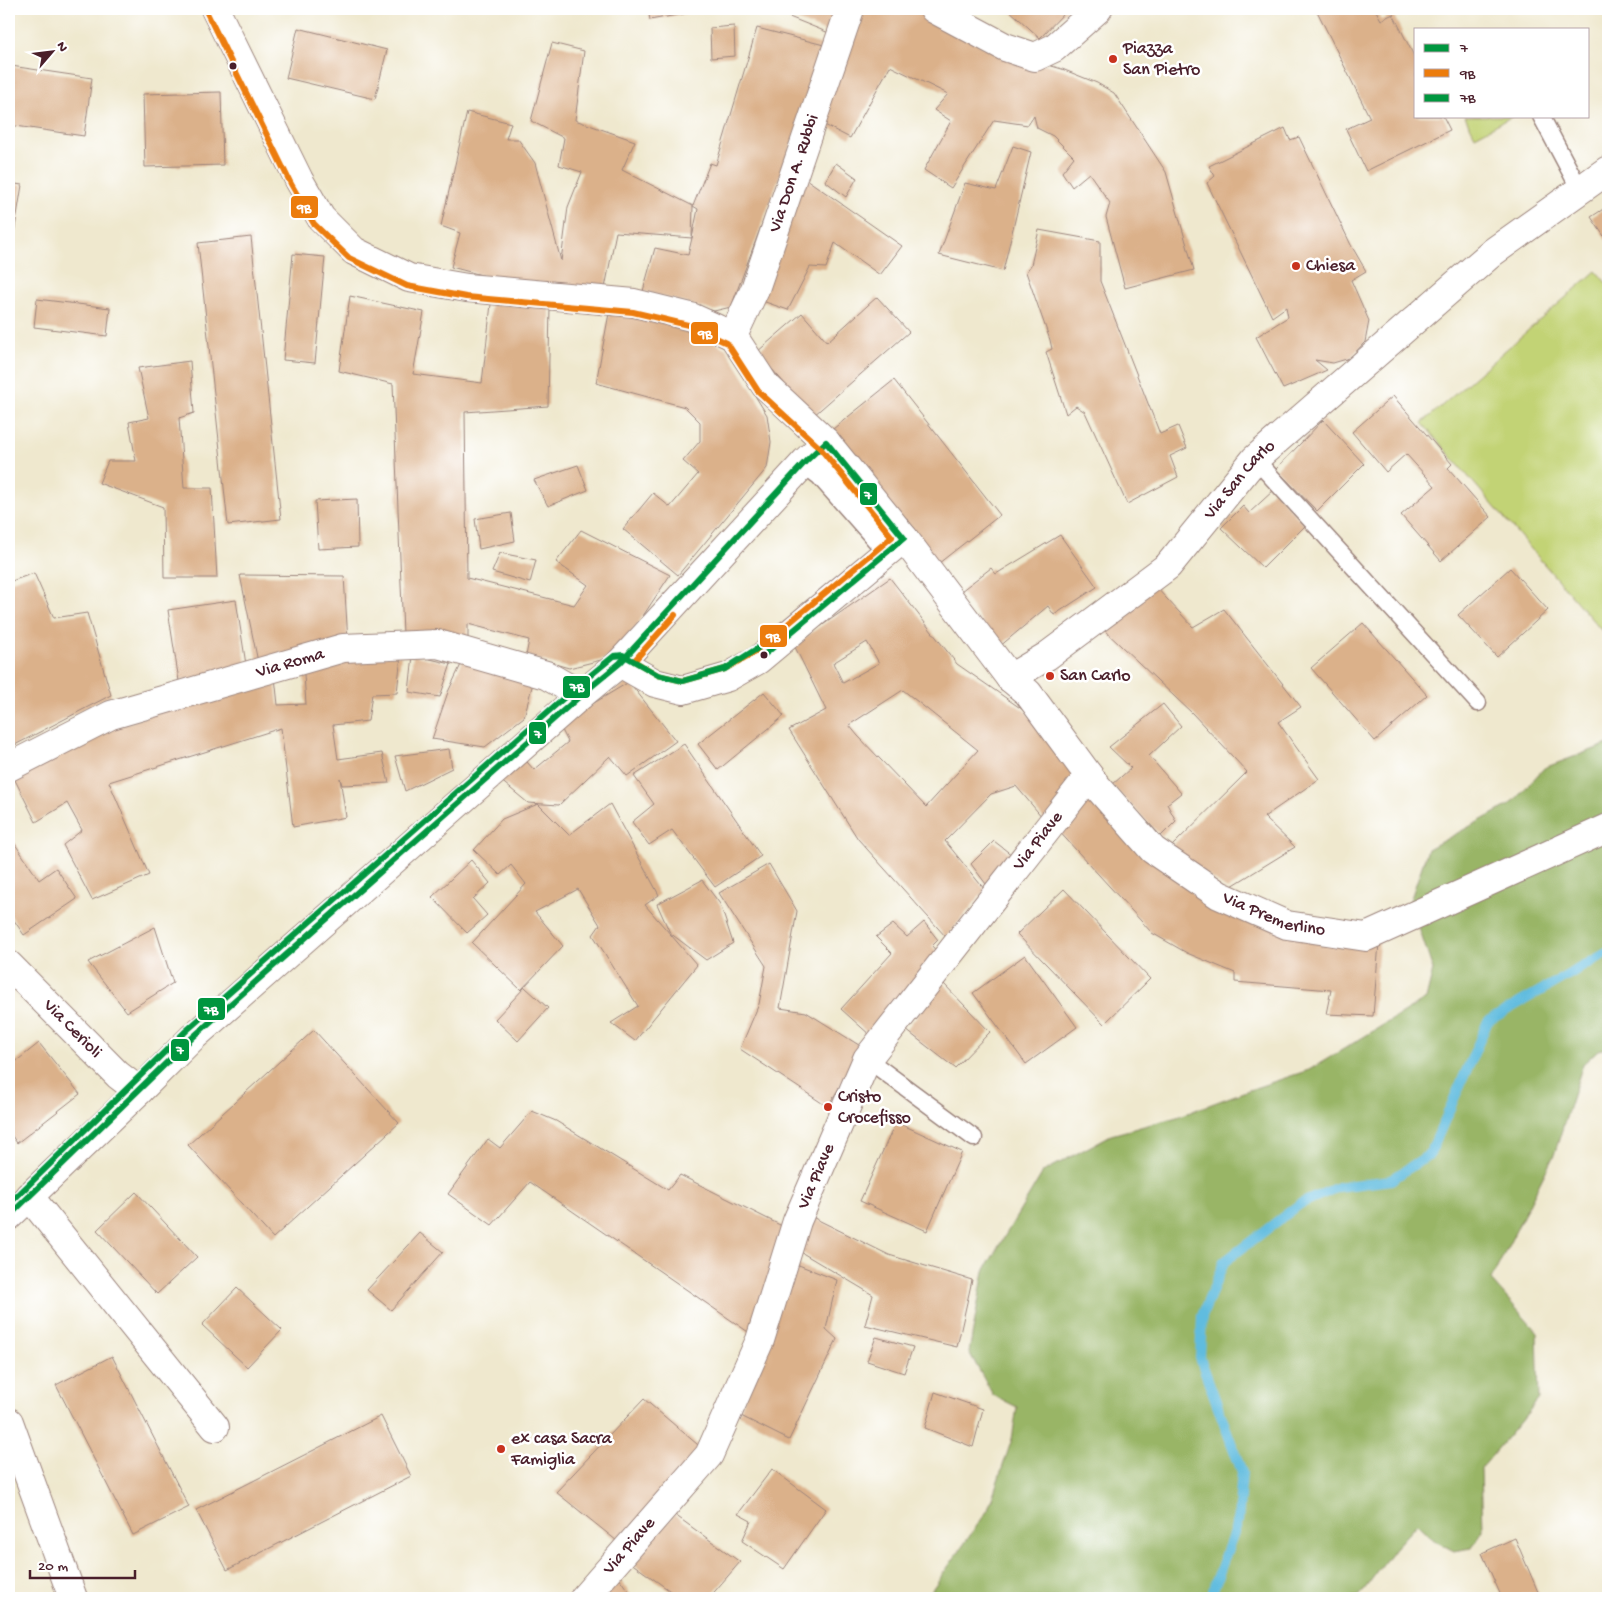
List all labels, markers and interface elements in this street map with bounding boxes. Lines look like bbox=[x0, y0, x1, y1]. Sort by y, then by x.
north arrow bbox=[28, 28, 78, 78]
legend bbox=[1414, 28, 1590, 118]
text: N bbox=[52, 39, 71, 55]
place label: Piazza San Pietro bbox=[1122, 39, 1200, 81]
text: 7 bbox=[1459, 40, 1469, 58]
marker: Piazza San Pietro bbox=[1107, 53, 1119, 65]
unlabelled marker bbox=[228, 61, 238, 71]
text: 9B bbox=[1459, 66, 1476, 84]
text: 7B bbox=[1459, 90, 1476, 108]
street label: Via Don A. Rubbi bbox=[764, 111, 824, 236]
line badge: 9B bbox=[290, 195, 319, 219]
text: 9B bbox=[296, 201, 312, 218]
place label: Chiesa bbox=[1306, 256, 1356, 277]
marker: Chiesa bbox=[1290, 260, 1302, 272]
line badge: 9B bbox=[690, 321, 719, 345]
text: 9B bbox=[697, 327, 713, 344]
street label: Via San Carlo bbox=[1199, 436, 1280, 525]
line badge: 7 bbox=[859, 482, 878, 506]
text: 7 bbox=[863, 488, 872, 505]
line badge: 9B bbox=[759, 624, 788, 648]
text: 9B bbox=[765, 630, 781, 647]
street label: Via Roma bbox=[253, 643, 328, 683]
unlabelled marker bbox=[759, 650, 769, 660]
place label: San Carlo bbox=[1060, 666, 1131, 687]
marker: San Carlo bbox=[1044, 670, 1056, 682]
line badge: 7B bbox=[562, 675, 591, 699]
text: 7B bbox=[569, 680, 585, 697]
line badge: 7 bbox=[528, 721, 547, 745]
text: 7 bbox=[533, 727, 542, 744]
street label: Via Piave bbox=[1008, 807, 1068, 875]
street label: Via Premerlino bbox=[1218, 887, 1327, 941]
street label: Via Cerioli bbox=[38, 994, 106, 1063]
line badge: 7B bbox=[197, 997, 226, 1021]
text: 7B bbox=[203, 1003, 219, 1020]
line badge: 7 bbox=[170, 1038, 190, 1062]
text: 7 bbox=[175, 1043, 184, 1060]
place label: Cristo Crocefisso bbox=[838, 1087, 911, 1129]
marker: Cristo Crocefisso bbox=[822, 1101, 834, 1113]
street label: Via Piave bbox=[793, 1140, 840, 1213]
place label: ex casa Sacra Famiglia bbox=[510, 1429, 613, 1471]
marker: ex casa Sacra Famiglia bbox=[495, 1443, 507, 1455]
street label: Via Piave bbox=[598, 1513, 661, 1580]
scale bar bbox=[30, 1547, 135, 1579]
text: 20 m bbox=[38, 1558, 68, 1576]

